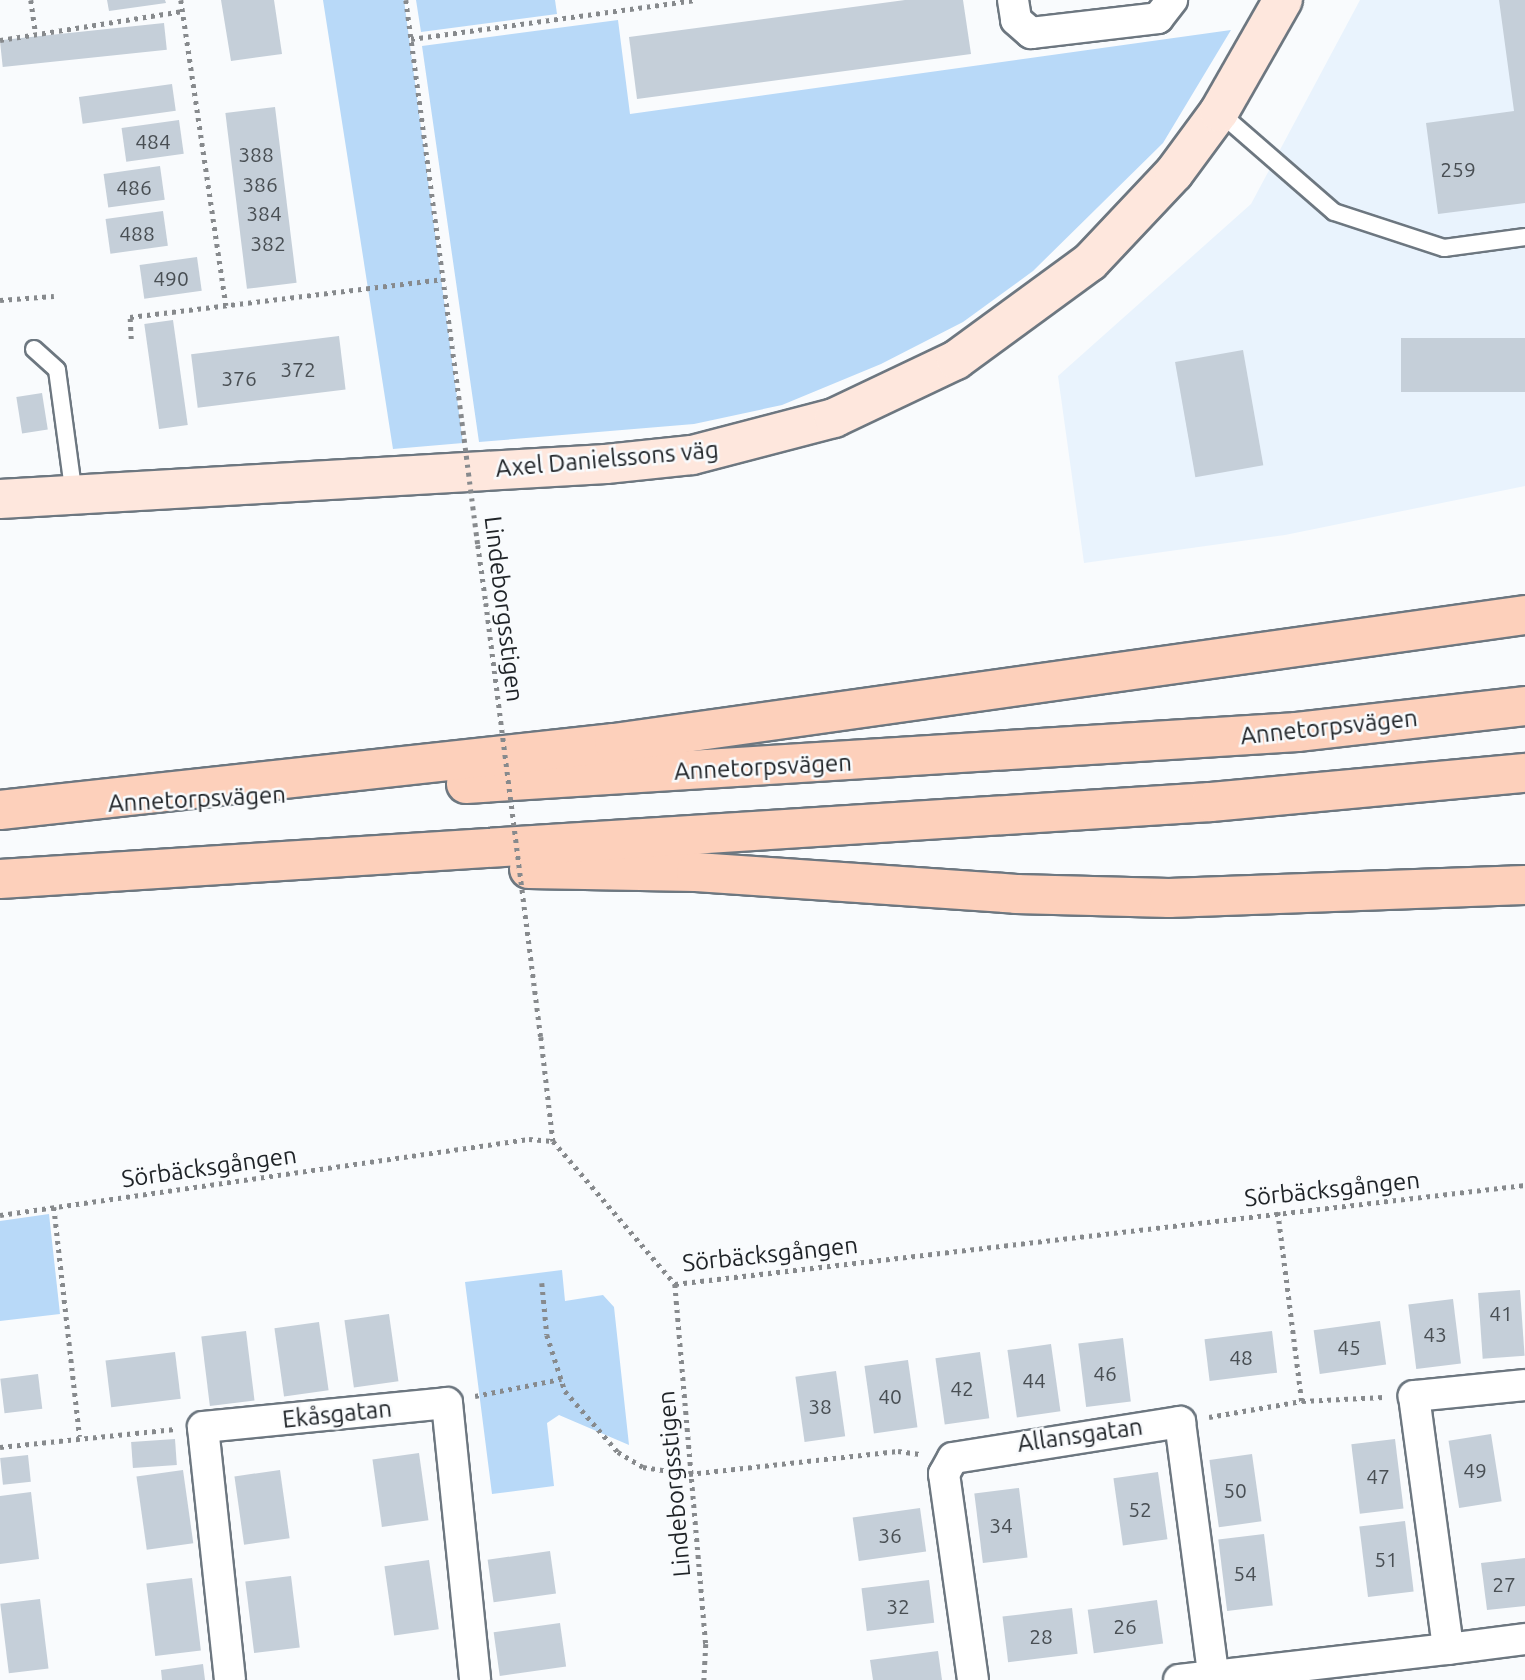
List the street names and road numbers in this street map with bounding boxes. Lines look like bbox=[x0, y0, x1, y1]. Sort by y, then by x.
street label: Axel Danielssons väg bbox=[494, 435, 720, 483]
street label: Lindeborgsstigen bbox=[478, 515, 530, 703]
street label: Annetorpsvägen bbox=[1239, 703, 1419, 751]
street label: Annetorpsvägen bbox=[673, 748, 853, 786]
street label: Annetorpsvägen bbox=[107, 780, 287, 818]
street label: Sörbäcksgången bbox=[120, 1140, 298, 1194]
street label: Sörbäcksgången bbox=[1243, 1165, 1421, 1213]
street label: Sörbäcksgången bbox=[681, 1230, 859, 1278]
street label: Lindeborgsstigen bbox=[652, 1390, 696, 1578]
street label: Ekåsgatan bbox=[281, 1394, 393, 1434]
street label: Allansgatan bbox=[1015, 1412, 1145, 1458]

